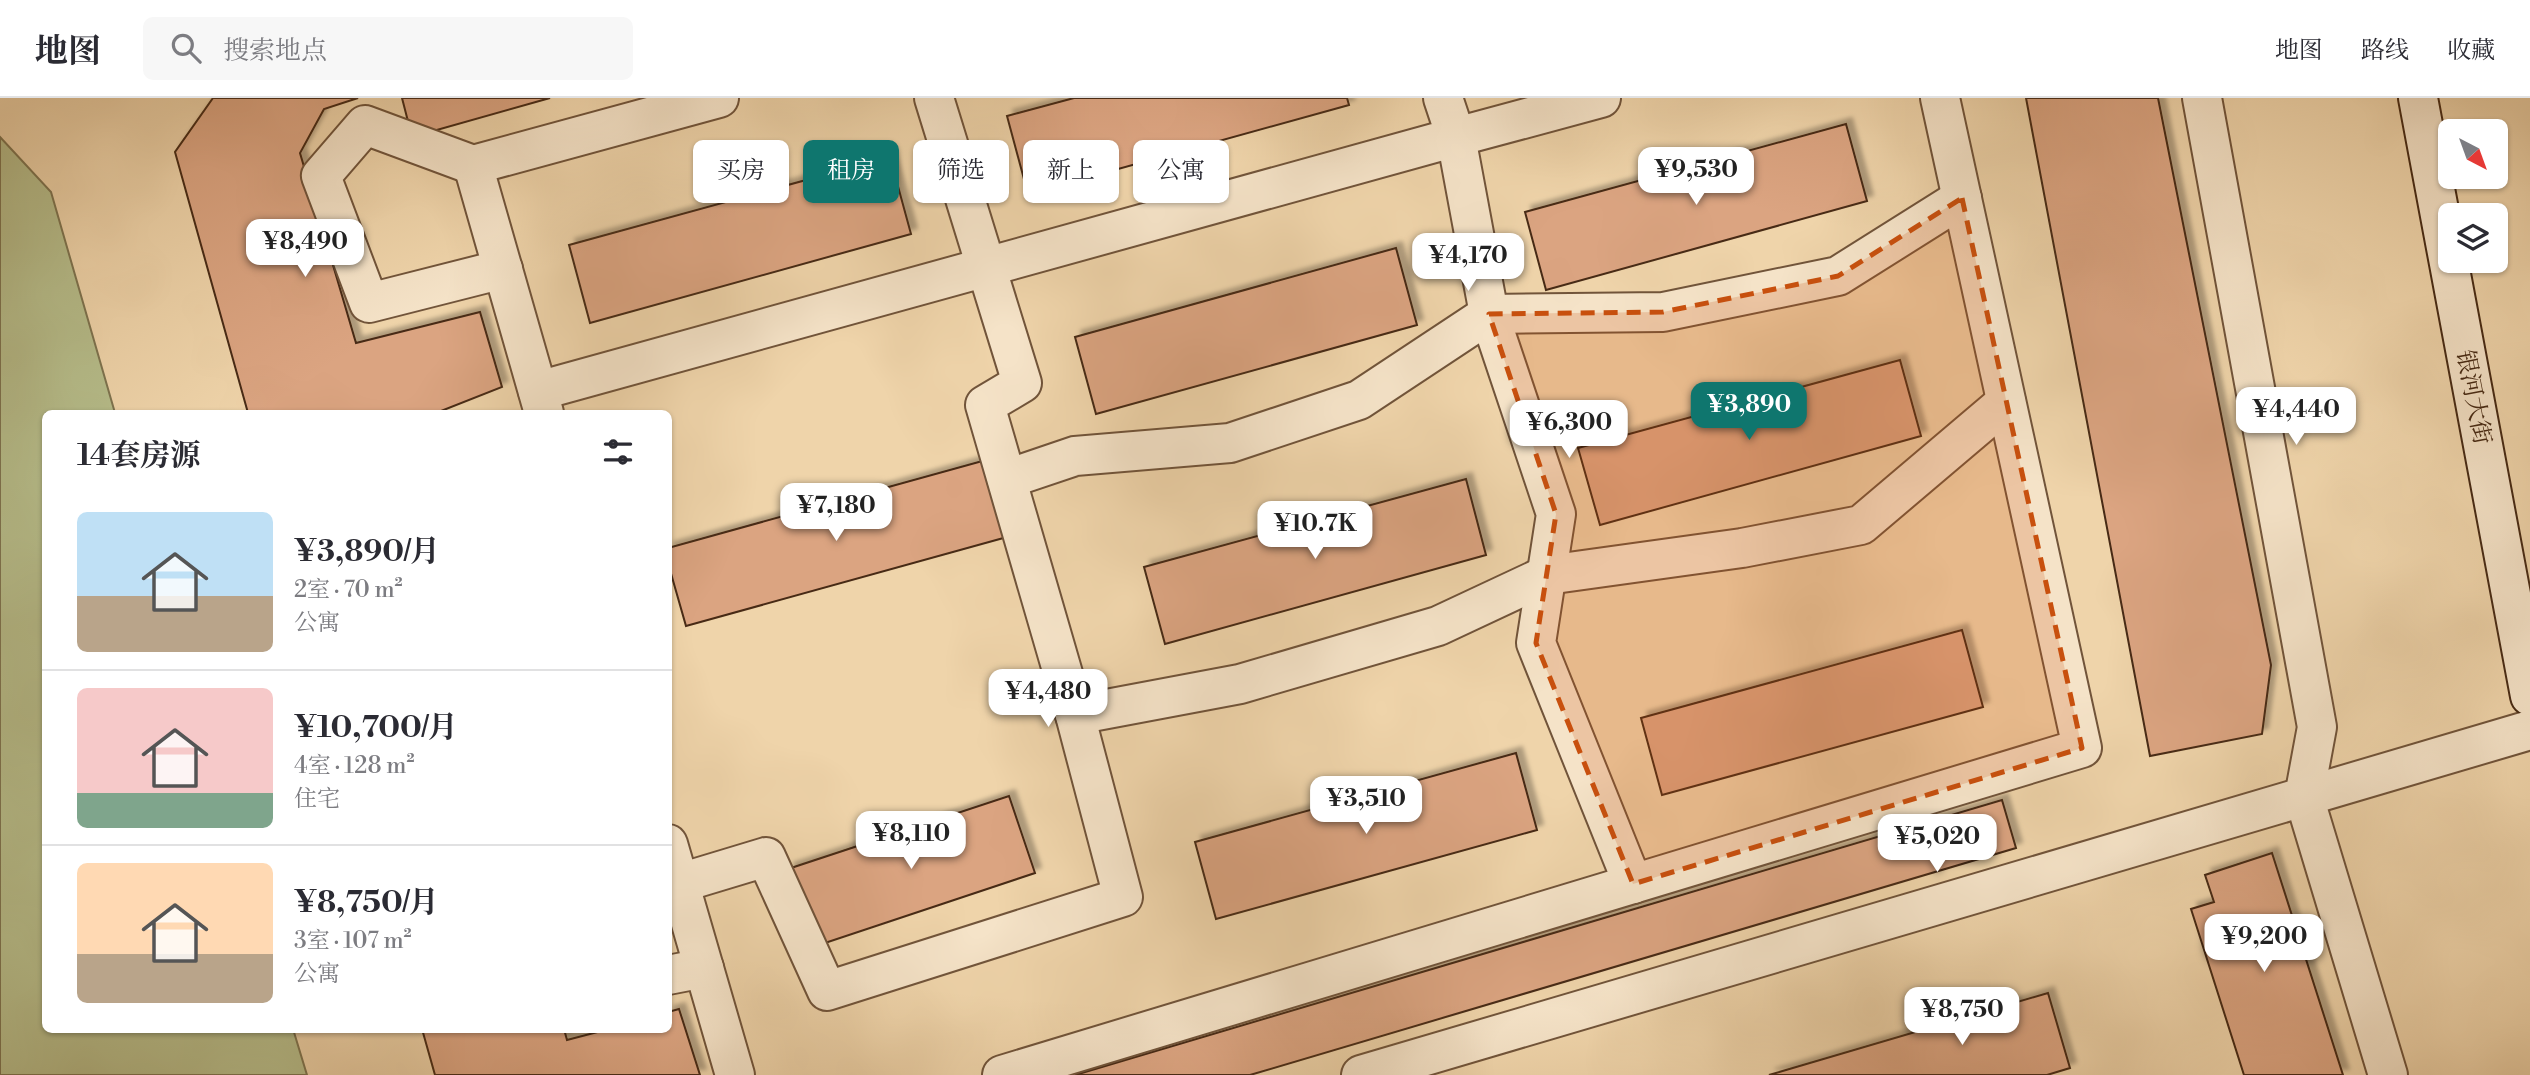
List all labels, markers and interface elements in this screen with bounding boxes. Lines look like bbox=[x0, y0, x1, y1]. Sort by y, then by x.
search box bbox=[143, 17, 633, 80]
icon: search bbox=[167, 29, 205, 67]
text: 地图 bbox=[35, 32, 101, 73]
text: 搜索地点 bbox=[223, 35, 327, 67]
text: 地图 bbox=[2275, 36, 2323, 66]
text: 路线 bbox=[2361, 36, 2409, 66]
text: 收藏 bbox=[2447, 36, 2495, 66]
north arrow bbox=[2438, 119, 2508, 189]
map controls bbox=[2438, 119, 2508, 273]
chip: 买房 bbox=[693, 140, 789, 203]
chip: 租房 bbox=[803, 140, 899, 203]
chip: 筛选 bbox=[913, 140, 1009, 203]
chip: 新上 bbox=[1023, 140, 1119, 203]
chip: 公寓 bbox=[1133, 140, 1229, 203]
pin: ¥9,530 bbox=[1639, 148, 1753, 207]
text: ¥9,530 bbox=[1654, 156, 1738, 184]
button: layers bbox=[2438, 203, 2508, 273]
pin: ¥8,490 bbox=[248, 220, 362, 279]
text: ¥8,490 bbox=[262, 228, 348, 256]
pin: ¥4,170 bbox=[1411, 234, 1525, 293]
text: ¥4,170 bbox=[1428, 242, 1508, 270]
street label: 银河大街 bbox=[2449, 347, 2497, 447]
pin: ¥3,890 bbox=[1692, 382, 1806, 442]
pin: ¥4,440 bbox=[2239, 388, 2353, 447]
text: ¥3,890 bbox=[1707, 391, 1791, 419]
text: ¥4,440 bbox=[2252, 396, 2340, 424]
pin: ¥6,300 bbox=[1512, 400, 1626, 460]
text: ¥6,300 bbox=[1526, 409, 1612, 437]
icon: filters bbox=[599, 433, 637, 471]
text: 14套房源 bbox=[77, 437, 200, 475]
pin: ¥7,180 bbox=[779, 484, 893, 543]
text: ¥7,180 bbox=[796, 492, 876, 520]
pin: ¥10.7K bbox=[1258, 502, 1372, 561]
text: ¥10.7K bbox=[1273, 510, 1357, 538]
text: ¥3,890/月 bbox=[294, 533, 440, 571]
icon: home bbox=[133, 540, 217, 624]
text: 2室 · 70 m² bbox=[294, 576, 403, 604]
text: 公寓 bbox=[294, 609, 340, 637]
pin: ¥4,480 bbox=[991, 670, 1105, 729]
text: ¥4,480 bbox=[1005, 678, 1091, 706]
text: ¥10,700/月 bbox=[294, 709, 458, 747]
icon: home bbox=[133, 716, 217, 800]
text: 4室 · 128 m² bbox=[294, 752, 415, 780]
pin: ¥3,510 bbox=[1309, 776, 1423, 836]
text: 住宅 bbox=[294, 785, 340, 813]
text: ¥3,510 bbox=[1326, 785, 1406, 813]
pin: ¥8,110 bbox=[854, 812, 968, 871]
pin: ¥5,020 bbox=[1880, 814, 1994, 874]
text: ¥8,110 bbox=[872, 820, 950, 848]
text: ¥5,020 bbox=[1894, 823, 1980, 851]
text: ¥8,750/月 bbox=[294, 884, 438, 922]
icon: home bbox=[133, 891, 217, 975]
pin: ¥9,200 bbox=[2207, 914, 2321, 974]
text: ¥9,200 bbox=[2220, 923, 2308, 951]
text: 3室 · 107 m² bbox=[294, 927, 412, 955]
text: 公寓 bbox=[294, 960, 340, 988]
pin: ¥8,750 bbox=[1905, 988, 2019, 1047]
text: ¥8,750 bbox=[1920, 996, 2004, 1024]

